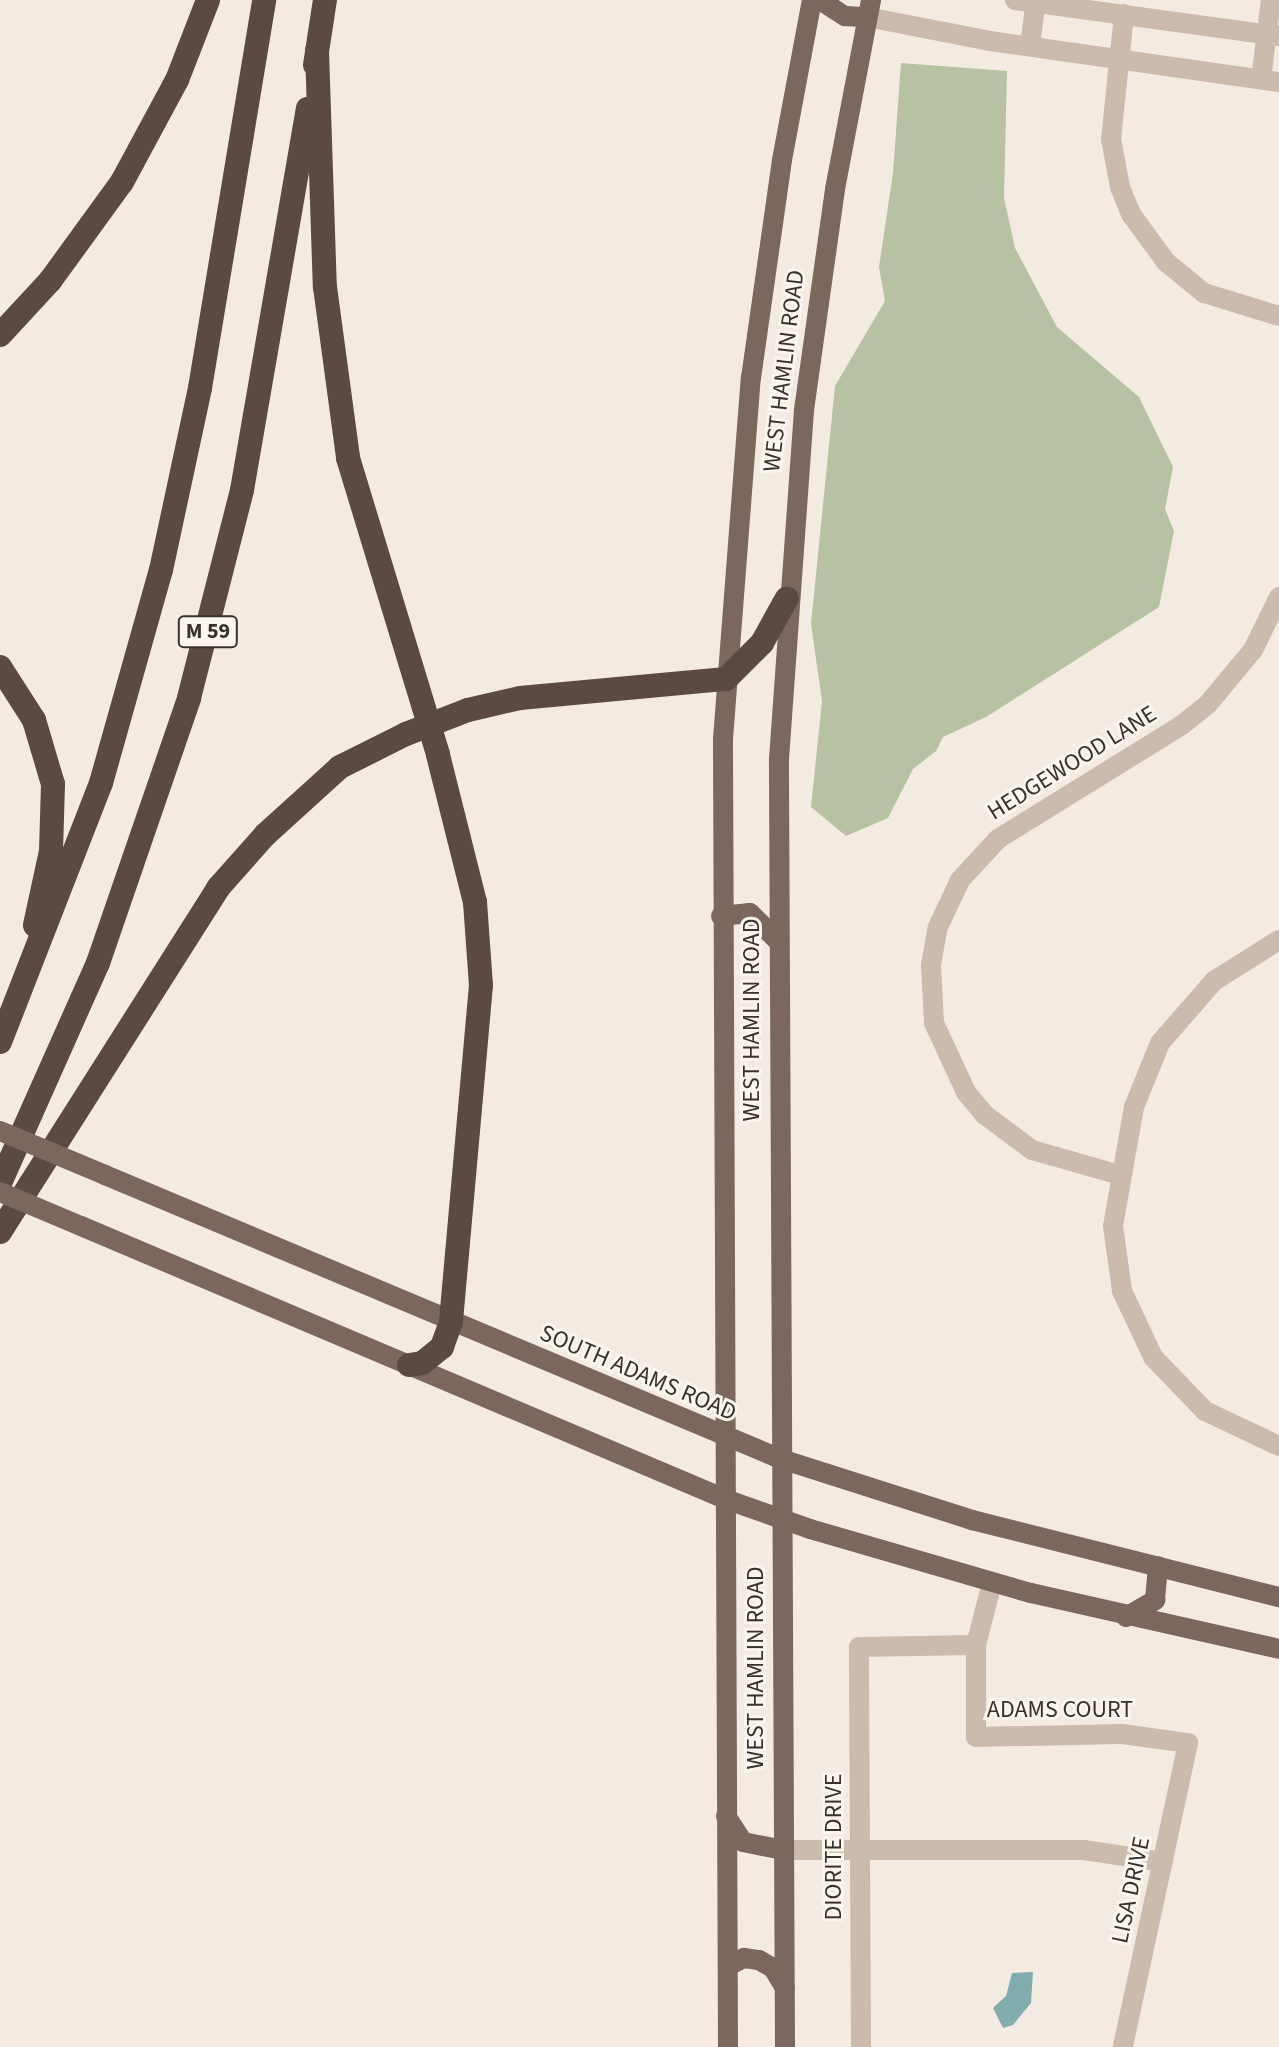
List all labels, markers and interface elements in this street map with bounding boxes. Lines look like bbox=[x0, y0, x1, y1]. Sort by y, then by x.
street label: WEST HAMLIN ROAD bbox=[757, 268, 811, 474]
road number: M 59 bbox=[176, 614, 240, 650]
street label: HEDGEWOOD LANE bbox=[982, 699, 1162, 827]
street label: WEST HAMLIN ROAD bbox=[738, 918, 766, 1122]
street label: SOUTH ADAMS ROAD bbox=[536, 1319, 740, 1427]
street label: WEST HAMLIN ROAD bbox=[742, 1566, 770, 1770]
street label: ADAMS COURT bbox=[987, 1696, 1133, 1724]
street label: DIORITE DRIVE bbox=[820, 1773, 848, 1921]
street label: LISA DRIVE bbox=[1106, 1834, 1156, 1946]

